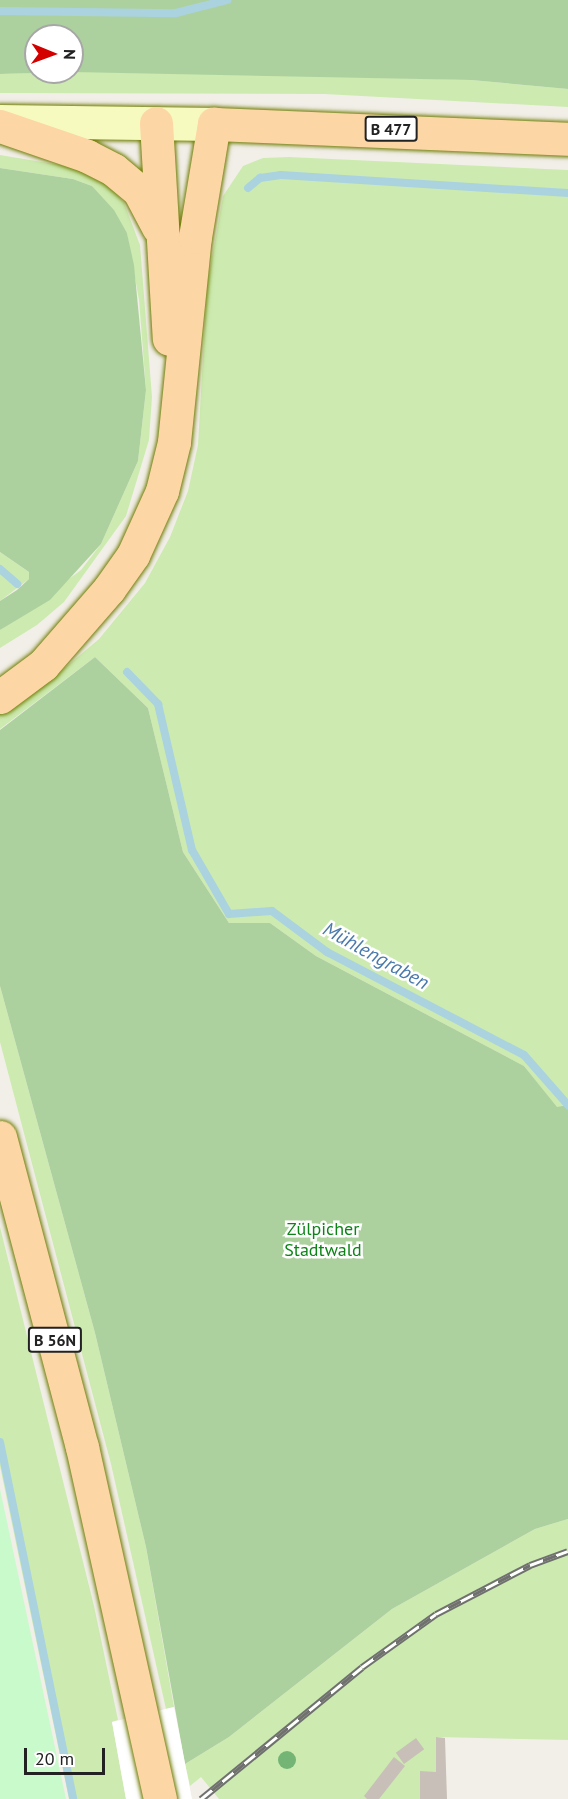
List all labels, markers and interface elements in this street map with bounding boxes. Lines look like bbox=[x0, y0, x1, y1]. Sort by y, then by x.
north arrow bbox=[24, 24, 84, 84]
text: N bbox=[60, 49, 80, 60]
road number: B 477 bbox=[364, 116, 418, 142]
water label: Mühlengraben bbox=[319, 917, 433, 995]
park label: Zülpicher Stadtwald bbox=[284, 1219, 362, 1262]
road number: B 56N bbox=[26, 1327, 84, 1353]
scale bar bbox=[27, 1736, 108, 1774]
text: 20 m bbox=[35, 1747, 74, 1770]

